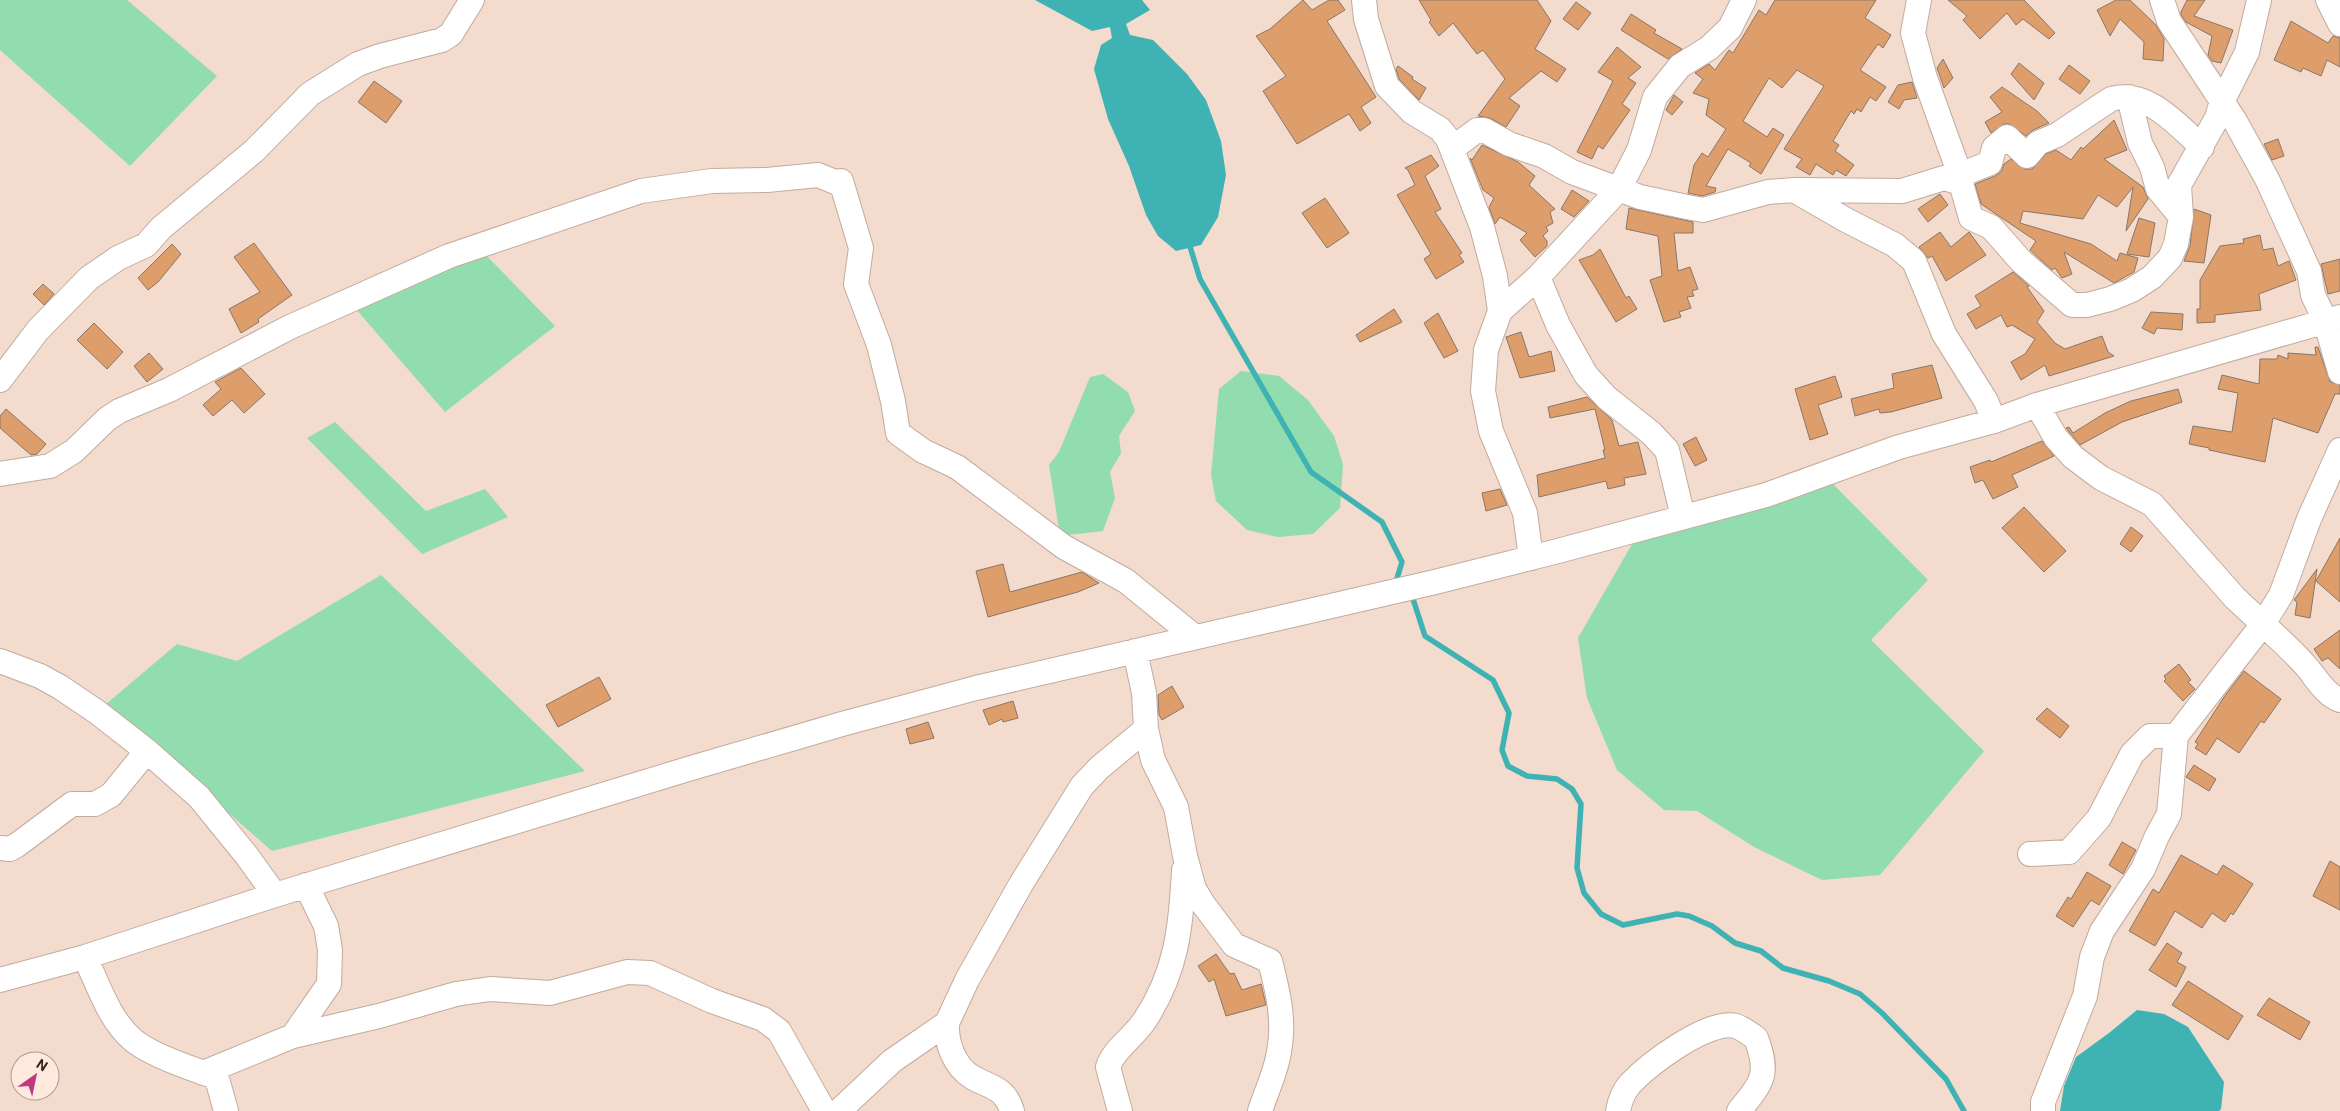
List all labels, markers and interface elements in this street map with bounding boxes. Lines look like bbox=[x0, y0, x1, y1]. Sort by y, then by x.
north arrow bbox=[10, 1051, 60, 1101]
text: N bbox=[34, 1056, 51, 1075]

